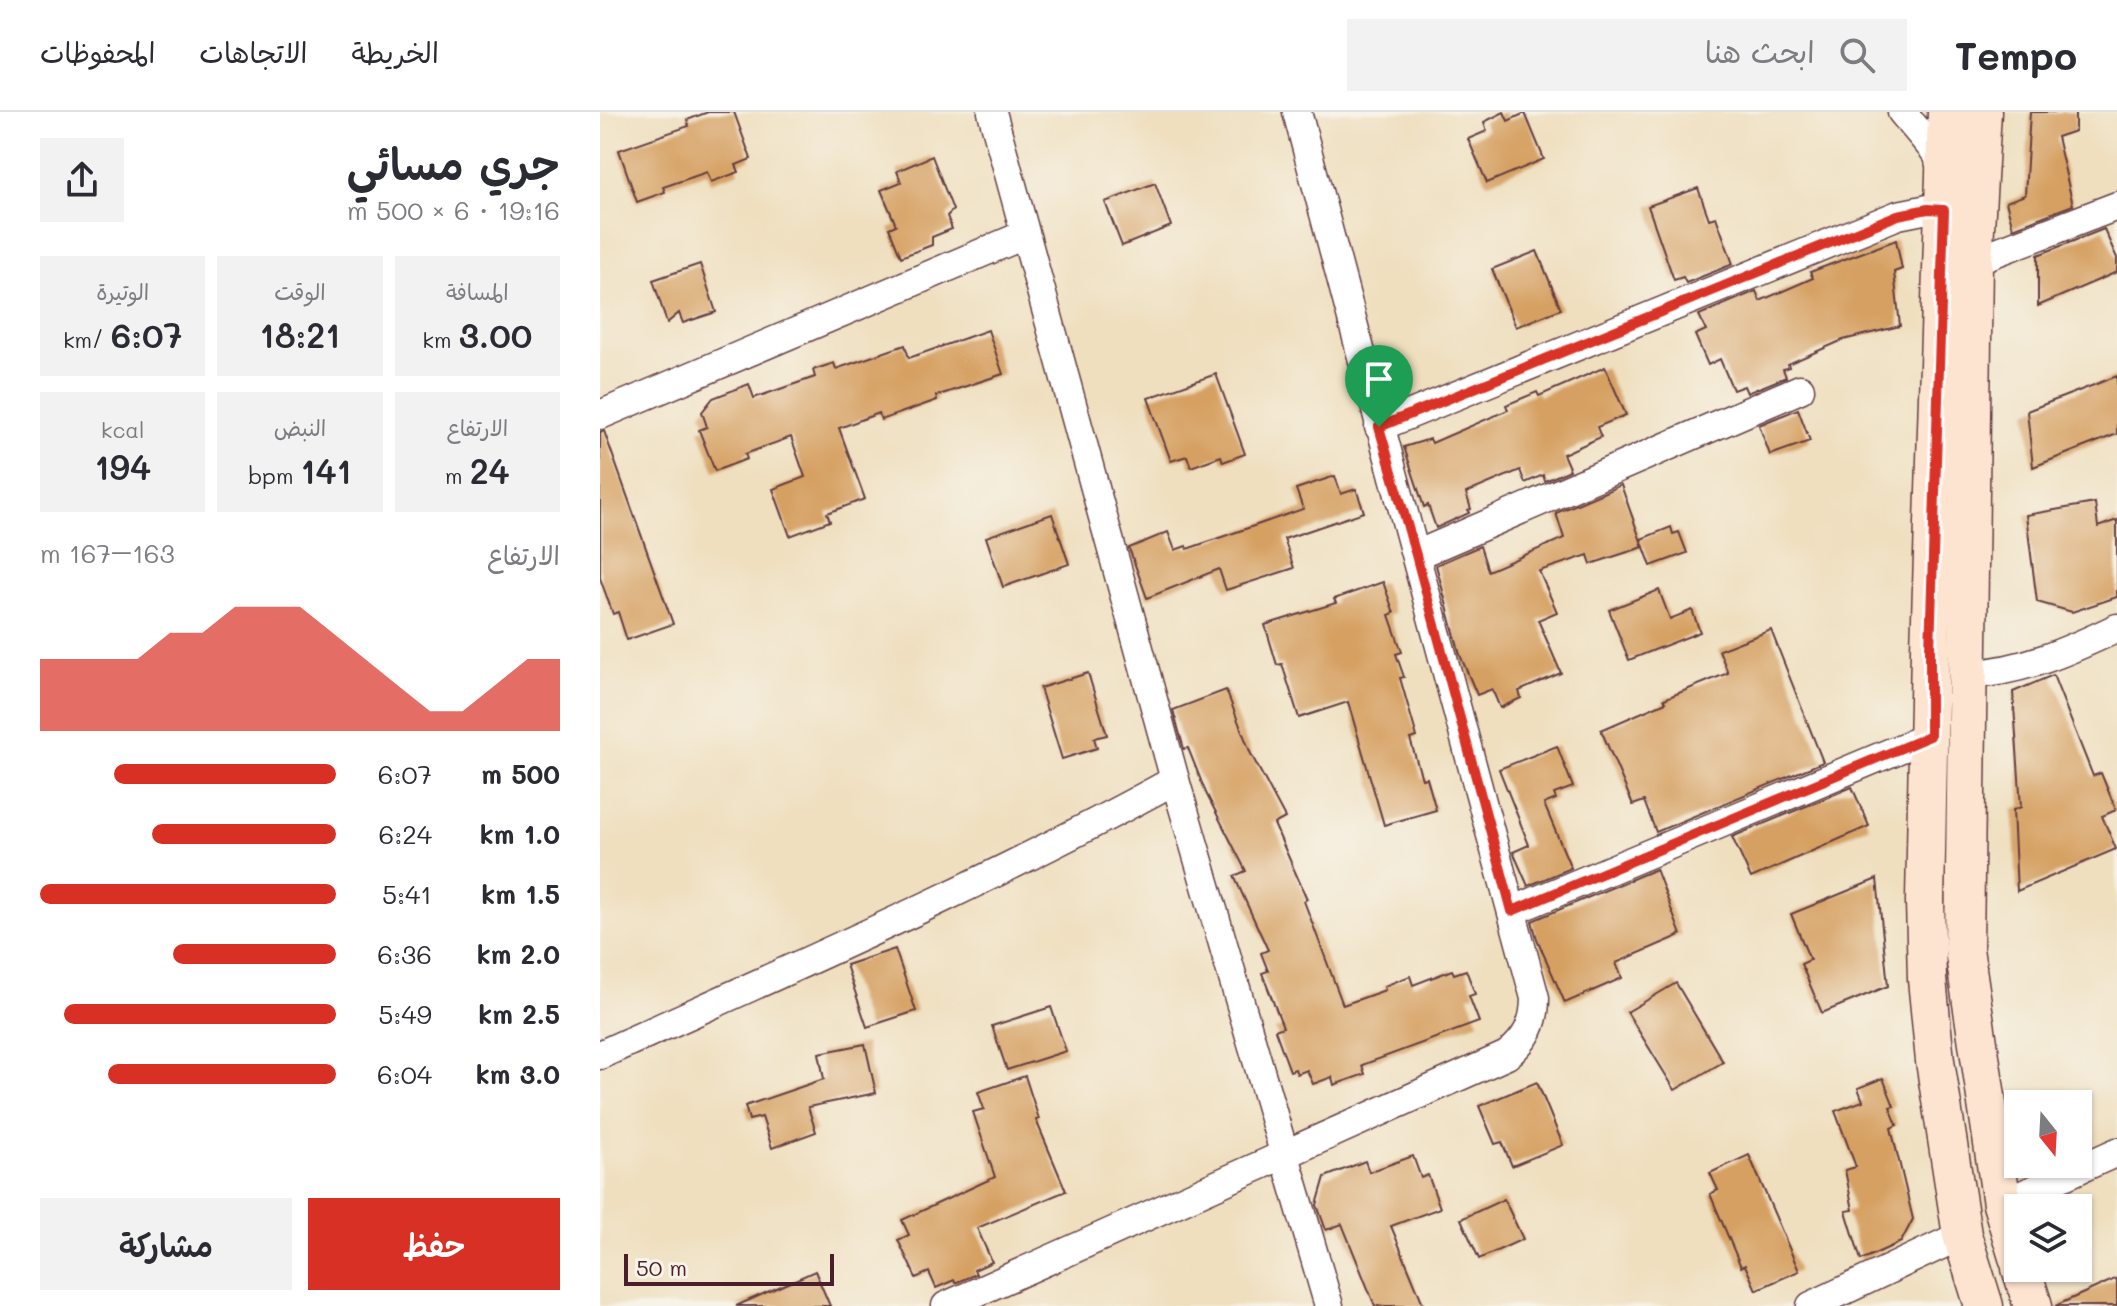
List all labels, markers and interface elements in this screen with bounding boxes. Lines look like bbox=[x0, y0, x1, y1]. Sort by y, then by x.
search box bbox=[1347, 19, 1907, 91]
text: Tempo bbox=[1955, 30, 2077, 80]
text: ابحث هنا bbox=[1705, 31, 1815, 71]
icon: search bbox=[1835, 33, 1879, 77]
text: المحفوظات bbox=[40, 34, 155, 70]
text: الاتجاهات bbox=[199, 34, 307, 70]
text: الخريطة bbox=[351, 34, 439, 70]
text: جري مسائي bbox=[346, 134, 560, 191]
button: share bbox=[40, 138, 124, 222]
text: 19:16 · 6 × 500 m bbox=[347, 193, 560, 227]
text: الوتيرة bbox=[96, 277, 149, 306]
text: الوقت bbox=[274, 277, 326, 306]
text: المسافة bbox=[446, 277, 509, 306]
text: 6:07 bbox=[111, 312, 182, 357]
text: 18:21 bbox=[260, 312, 340, 357]
text: 3.00 bbox=[459, 312, 532, 357]
text: /km bbox=[63, 325, 111, 354]
text: km bbox=[422, 325, 459, 354]
pin bbox=[1345, 345, 1413, 427]
icon: arrive bbox=[1357, 357, 1401, 401]
text: النبض bbox=[274, 413, 326, 442]
text: الارتفاع bbox=[446, 413, 508, 442]
text: kcal bbox=[101, 415, 145, 444]
text: 194 bbox=[94, 444, 151, 489]
text: 141 bbox=[300, 448, 352, 493]
text: 24 bbox=[470, 448, 510, 493]
text: bpm bbox=[248, 461, 300, 490]
text: m bbox=[445, 461, 470, 490]
text: 163–167 m bbox=[40, 536, 175, 570]
text: الارتفاع bbox=[487, 538, 560, 572]
text: 6:07 bbox=[378, 757, 432, 791]
text: 500 m bbox=[481, 757, 560, 791]
text: 6:24 bbox=[378, 817, 432, 851]
text: 1.0 km bbox=[480, 817, 560, 851]
text: 5:41 bbox=[382, 877, 432, 911]
text: 1.5 km bbox=[481, 877, 560, 911]
text: 6:36 bbox=[377, 937, 432, 971]
text: 2.0 km bbox=[477, 937, 560, 971]
text: 5:49 bbox=[378, 997, 432, 1031]
text: 2.5 km bbox=[478, 997, 560, 1031]
text: 6:04 bbox=[377, 1057, 432, 1091]
text: 3.0 km bbox=[476, 1057, 560, 1091]
north arrow bbox=[2004, 1090, 2092, 1178]
map controls bbox=[2004, 1090, 2092, 1282]
button: layers bbox=[2004, 1194, 2092, 1282]
button: مشاركة bbox=[40, 1198, 292, 1290]
button: حفظ bbox=[308, 1198, 560, 1290]
scale bar bbox=[624, 1250, 834, 1286]
text: 50 m bbox=[636, 1253, 687, 1282]

